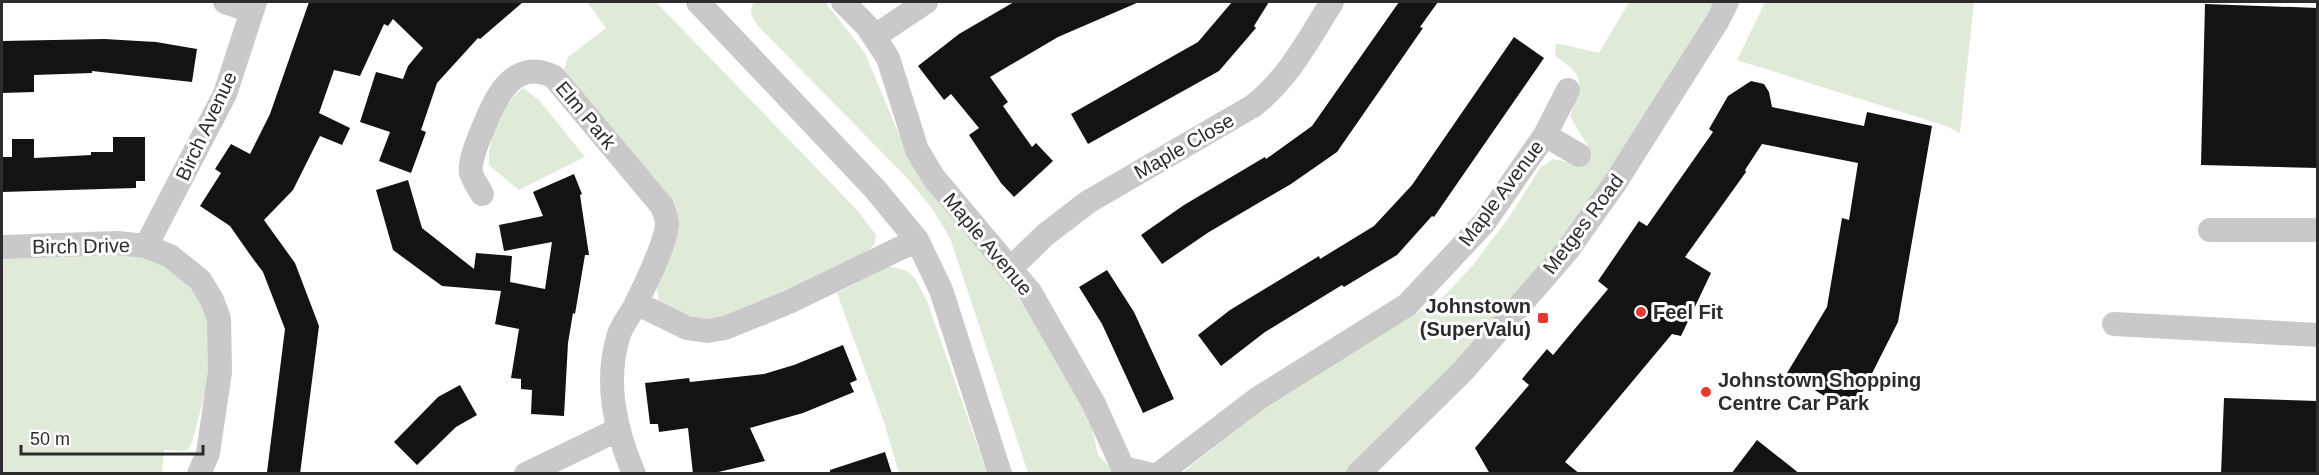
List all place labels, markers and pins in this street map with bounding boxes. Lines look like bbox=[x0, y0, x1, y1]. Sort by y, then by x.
place label: Johnstown (SuperValu) bbox=[1420, 295, 1531, 340]
place label: Feel Fit bbox=[1653, 301, 1723, 323]
marker: Feel Fit bbox=[1634, 305, 1648, 319]
marker: Johnstown (SuperValu) bbox=[1536, 311, 1550, 325]
place label: Johnstown Shopping Centre Car Park bbox=[1718, 369, 1921, 414]
marker: Johnstown Shopping Centre Car Park bbox=[1699, 385, 1713, 399]

